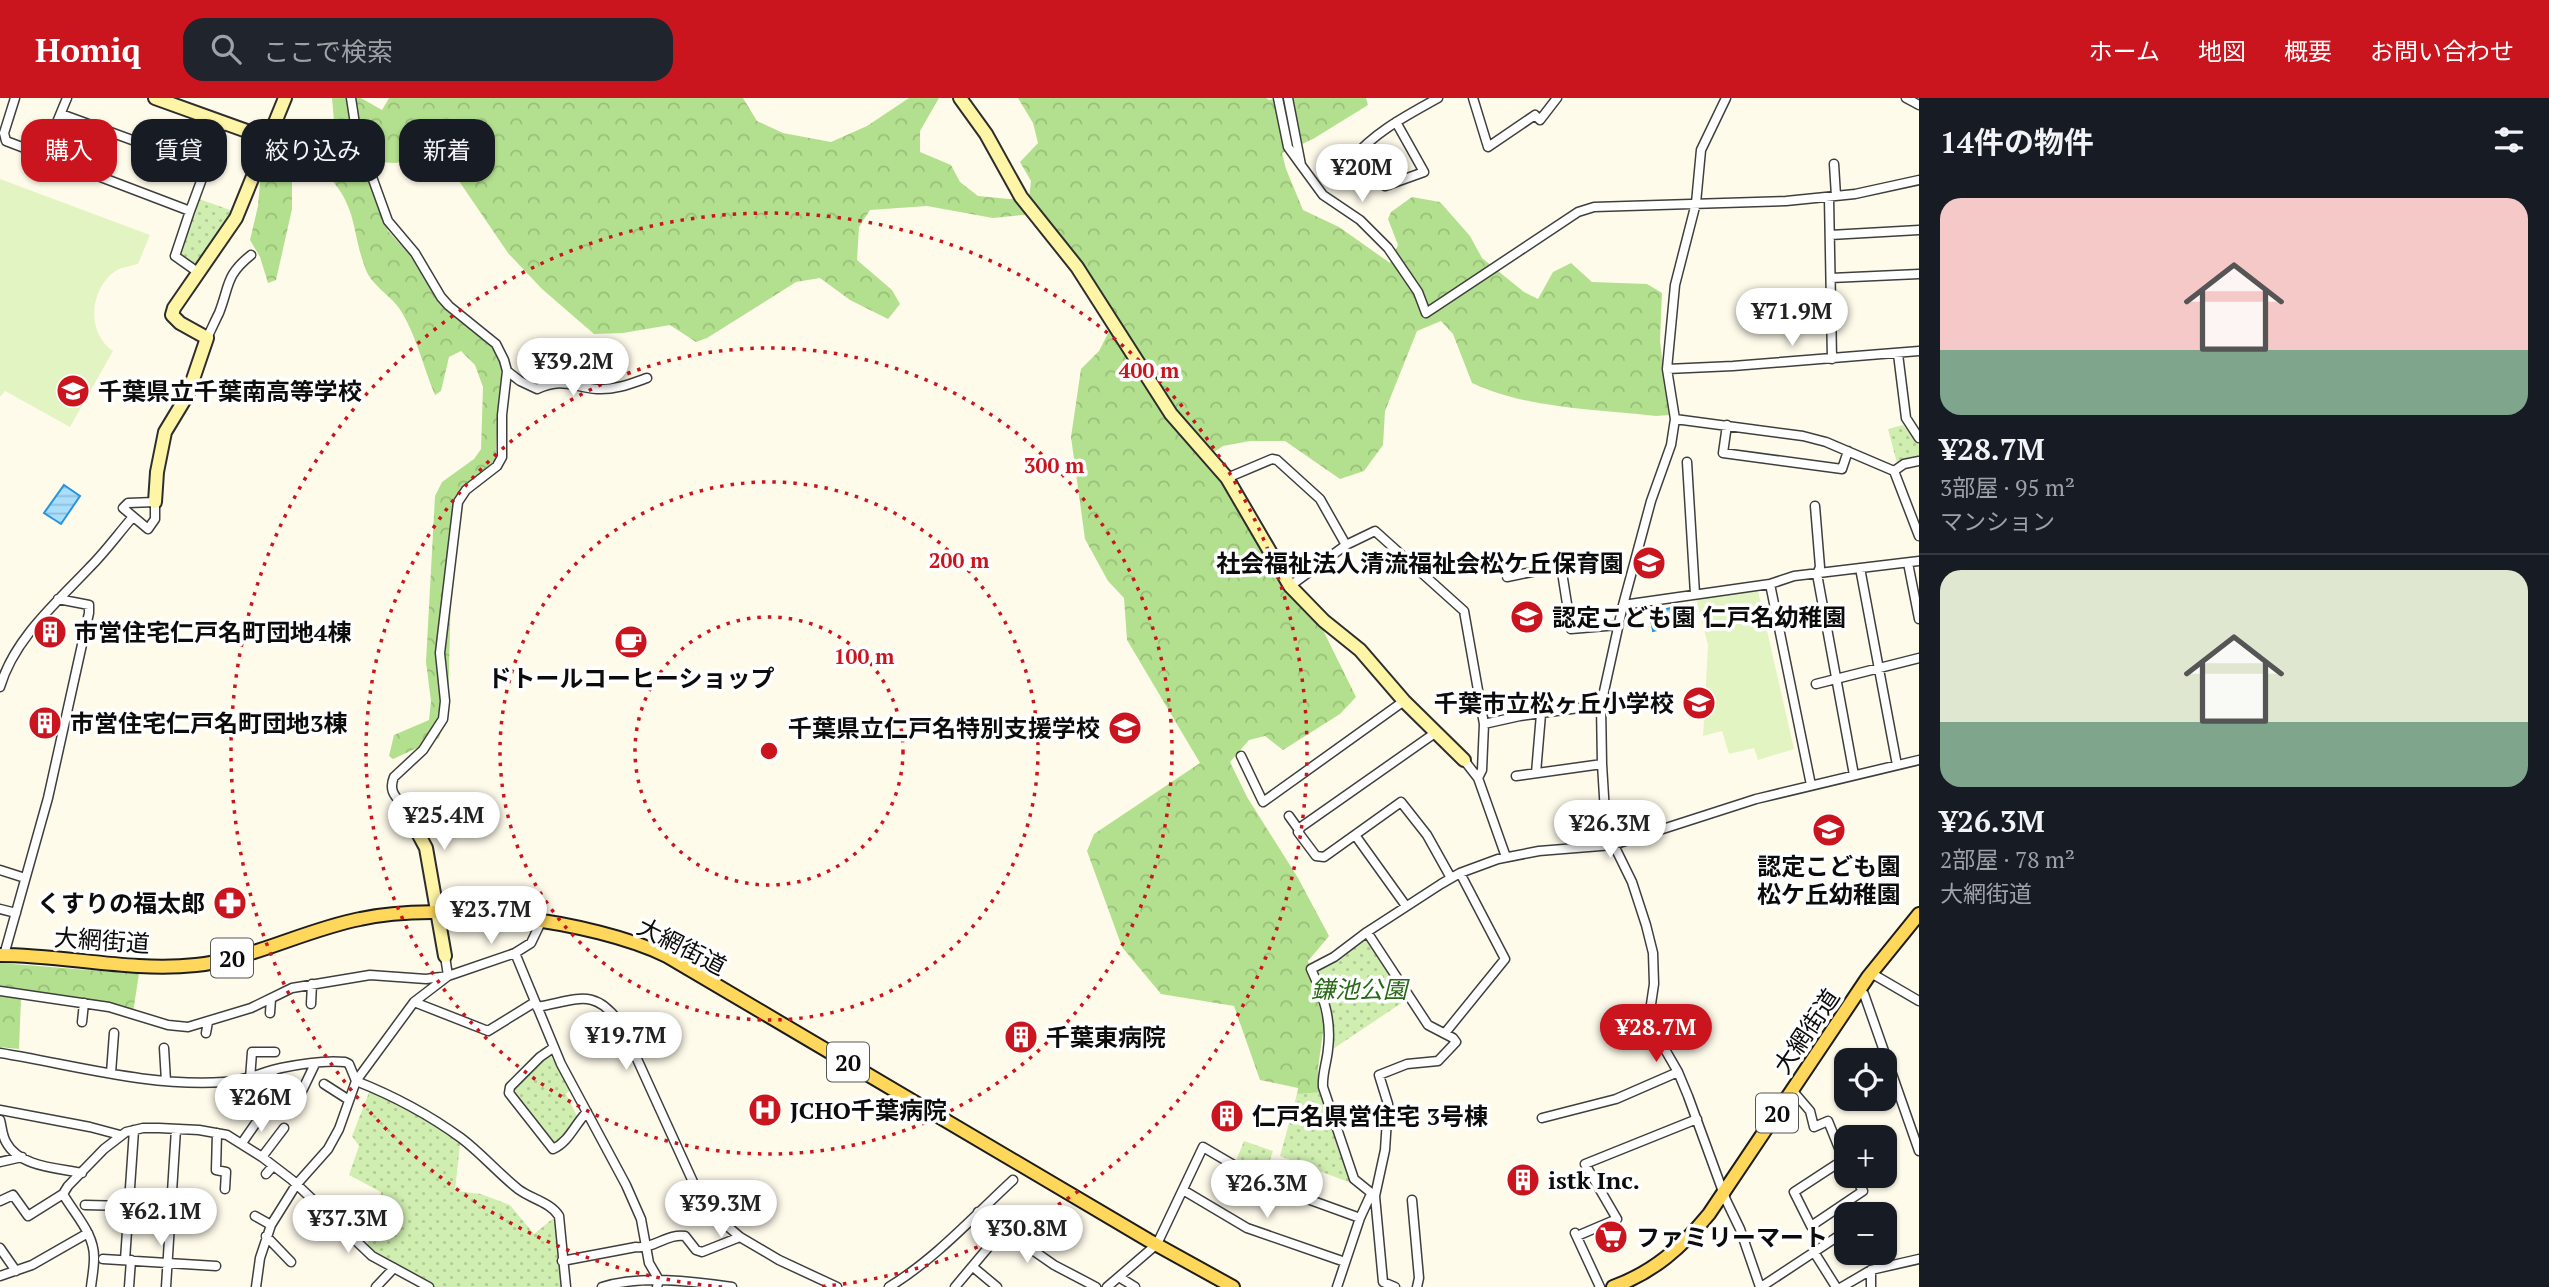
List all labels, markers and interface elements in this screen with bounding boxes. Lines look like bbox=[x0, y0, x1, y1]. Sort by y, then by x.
search box bbox=[183, 18, 673, 81]
text: Homiq bbox=[35, 28, 141, 71]
icon: search bbox=[207, 30, 245, 68]
text: ここで検索 bbox=[263, 34, 393, 68]
text: ホーム bbox=[2089, 35, 2160, 67]
text: 地図 bbox=[2198, 35, 2246, 67]
text: 概要 bbox=[2284, 35, 2332, 67]
text: お問い合わせ bbox=[2370, 35, 2514, 67]
chip: 購入 bbox=[21, 119, 117, 182]
chip: 賃貸 bbox=[131, 119, 227, 182]
chip: 絞り込み bbox=[241, 119, 385, 182]
chip: 新着 bbox=[399, 119, 495, 182]
icon: filters bbox=[2490, 121, 2528, 159]
text: 14件の物件 bbox=[1940, 122, 2094, 162]
pin: ¥20M bbox=[1321, 144, 1403, 204]
text: ¥20M bbox=[1332, 151, 1392, 182]
icon: home bbox=[2171, 244, 2297, 370]
pin: ¥71.9M bbox=[1735, 288, 1849, 348]
text: ¥71.9M bbox=[1752, 295, 1832, 326]
pin: ¥39.2M bbox=[516, 338, 630, 398]
text: ¥39.2M bbox=[533, 345, 613, 376]
text: 400 m bbox=[1119, 356, 1180, 384]
school or university icon: 千葉県立千葉南高等学校 bbox=[54, 372, 92, 410]
place label: 千葉県立千葉南高等学校 bbox=[98, 375, 362, 407]
text: ¥28.7M bbox=[1940, 429, 2045, 469]
text: 300 m bbox=[1024, 451, 1085, 479]
text: 3部屋 · 95 m² bbox=[1940, 472, 2075, 503]
text: マンション bbox=[1940, 506, 2055, 537]
school or university icon: 社会福祉法人清流福祉会松ケ丘保育園 bbox=[1630, 544, 1668, 582]
text: 200 m bbox=[929, 546, 990, 574]
place label: 社会福祉法人清流福祉会松ケ丘保育園 bbox=[1216, 547, 1624, 579]
school or university icon: 認定こども園 仁戸名幼稚園 bbox=[1508, 598, 1546, 636]
place label: 認定こども園 仁戸名幼稚園 bbox=[1552, 601, 1846, 633]
building icon: 市営住宅仁戸名町団地4棟 bbox=[31, 613, 69, 651]
place label: 市営住宅仁戸名町団地4棟 bbox=[74, 616, 352, 648]
icon: home bbox=[2171, 616, 2297, 742]
cafe icon: ドトールコーヒーショップ bbox=[612, 623, 650, 661]
text: 100 m bbox=[834, 642, 895, 670]
place label: ドトールコーヒーショップ bbox=[487, 662, 775, 694]
school or university icon: 千葉市立松ヶ丘小学校 bbox=[1680, 684, 1718, 722]
place label: 千葉市立松ヶ丘小学校 bbox=[1434, 687, 1674, 719]
building icon: 市営住宅仁戸名町団地3棟 bbox=[26, 704, 64, 742]
place label: 市営住宅仁戸名町団地3棟 bbox=[70, 707, 348, 739]
school or university icon: 千葉県立仁戸名特別支援学校 bbox=[1106, 709, 1144, 747]
place label: 千葉県立仁戸名特別支援学校 bbox=[788, 712, 1100, 744]
centre of rings bbox=[757, 739, 781, 763]
pin: ¥25.4M bbox=[387, 792, 501, 852]
text: ¥25.4M bbox=[404, 799, 484, 830]
pin: ¥26.3M bbox=[1553, 800, 1667, 860]
text: ¥26.3M bbox=[1940, 801, 2045, 841]
text: ¥26.3M bbox=[1570, 807, 1650, 838]
school or university icon: 認定こども園 松ケ丘幼稚園 bbox=[1810, 811, 1848, 849]
text: 2部屋 · 78 m² bbox=[1940, 844, 2075, 875]
place label: 認定こども園 松ケ丘幼稚園 bbox=[1757, 850, 1901, 910]
text: 大網街道 bbox=[1940, 878, 2032, 909]
pharmacy icon: くすりの福太郎 bbox=[211, 884, 249, 922]
pin: ¥23.7M bbox=[434, 886, 548, 946]
place label: くすりの福太郎 bbox=[37, 887, 205, 919]
text: ¥23.7M bbox=[451, 893, 531, 924]
street label: 大網街道 bbox=[632, 910, 732, 982]
street label: 大網街道 bbox=[53, 921, 151, 959]
road number: 20 bbox=[211, 938, 253, 978]
park label: 鎌池公園 bbox=[1311, 973, 1410, 1005]
street label: 大網街道 bbox=[1766, 982, 1846, 1080]
pin: ¥28.7M bbox=[1599, 1004, 1713, 1064]
text: ¥28.7M bbox=[1616, 1011, 1696, 1042]
pin: ¥19.7M bbox=[569, 1012, 683, 1072]
building icon: 千葉東病院 bbox=[1002, 1018, 1040, 1056]
text: ¥19.7M bbox=[586, 1019, 666, 1050]
place label: 千葉東病院 bbox=[1046, 1021, 1166, 1053]
road number: 20 bbox=[827, 1043, 869, 1082]
map controls bbox=[1834, 1048, 1897, 1265]
button: locate bbox=[1834, 1048, 1897, 1111]
pin: ¥26M bbox=[220, 1074, 302, 1134]
text: ¥26M bbox=[231, 1081, 291, 1112]
hospital icon: JCHO千葉病院 bbox=[746, 1091, 784, 1129]
place label: JCHO千葉病院 bbox=[790, 1094, 947, 1126]
road number: 20 bbox=[1756, 1094, 1798, 1132]
building icon: 仁戸名県営住宅 3号棟 bbox=[1208, 1097, 1246, 1135]
place label: 仁戸名県営住宅 3号棟 bbox=[1252, 1100, 1488, 1132]
button: + bbox=[1834, 1125, 1897, 1188]
pin: ¥26.3M bbox=[1210, 1160, 1324, 1220]
building icon: istk Inc. bbox=[1504, 1161, 1542, 1199]
place label: istk Inc. bbox=[1548, 1164, 1640, 1196]
text: ¥26.3M bbox=[1227, 1167, 1307, 1198]
pin: ¥39.3M bbox=[664, 1180, 778, 1240]
text: ¥39.3M bbox=[681, 1187, 761, 1218]
pin: ¥62.1M bbox=[104, 1188, 218, 1248]
text: ¥62.1M bbox=[121, 1195, 201, 1226]
pin: ¥37.3M bbox=[291, 1196, 405, 1255]
text: ¥37.3M bbox=[309, 1202, 387, 1233]
button: − bbox=[1834, 1202, 1897, 1265]
pin: ¥30.8M bbox=[970, 1206, 1084, 1265]
text: ¥30.8M bbox=[987, 1212, 1067, 1243]
supermarket icon: ファミリーマート bbox=[1592, 1218, 1630, 1256]
place label: ファミリーマート bbox=[1636, 1221, 1828, 1253]

